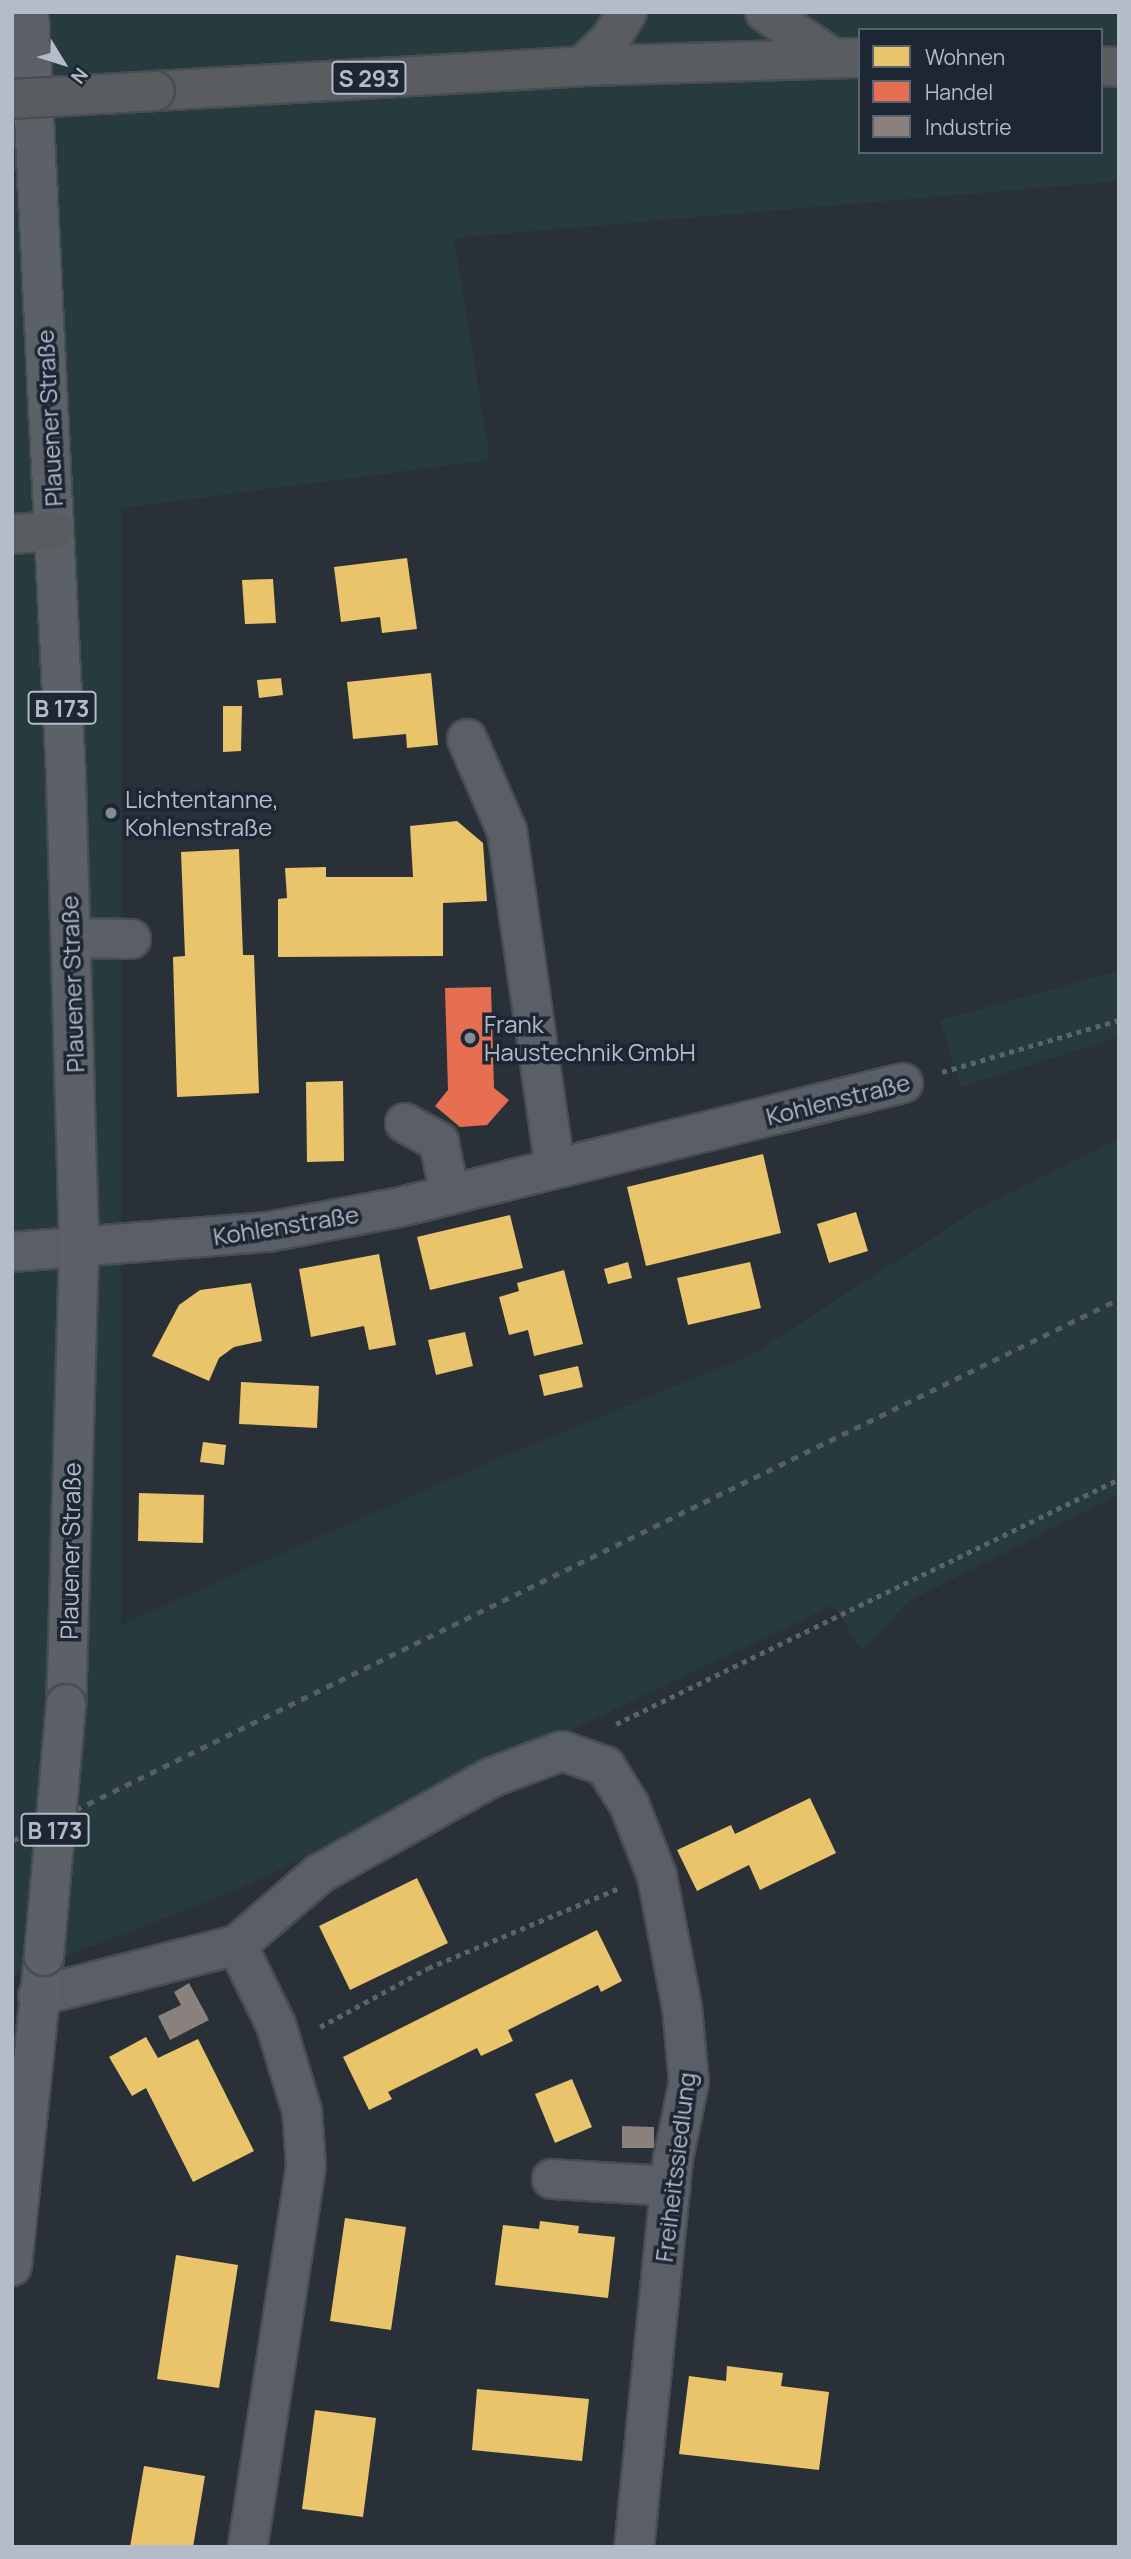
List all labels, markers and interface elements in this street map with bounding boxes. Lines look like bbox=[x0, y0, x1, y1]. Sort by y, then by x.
north arrow bbox=[28, 28, 98, 98]
legend bbox=[858, 28, 1103, 154]
text: Wohnen bbox=[925, 43, 1005, 71]
road number: S 293 bbox=[330, 58, 408, 97]
text: N bbox=[65, 63, 94, 89]
text: Handel bbox=[925, 78, 993, 106]
text: Industrie bbox=[925, 113, 1011, 141]
street label: Plauener Straße bbox=[30, 329, 68, 507]
road number: B 173 bbox=[27, 688, 97, 728]
place label: Lichtentanne, Kohlenstraße bbox=[125, 785, 279, 841]
marker: Lichtentanne, Kohlenstraße bbox=[103, 805, 119, 821]
street label: Plauener Straße bbox=[55, 895, 89, 1073]
place label: Frank Haustechnik GmbH bbox=[484, 1010, 696, 1066]
marker: Frank Haustechnik GmbH bbox=[462, 1030, 478, 1046]
street label: Kohlenstraße bbox=[763, 1067, 913, 1131]
street label: Kohlenstraße bbox=[211, 1199, 361, 1251]
street label: Plauener Straße bbox=[54, 1462, 86, 1640]
road number: B 173 bbox=[20, 1811, 90, 1850]
street label: Freiheitssiedlung bbox=[649, 2070, 701, 2264]

